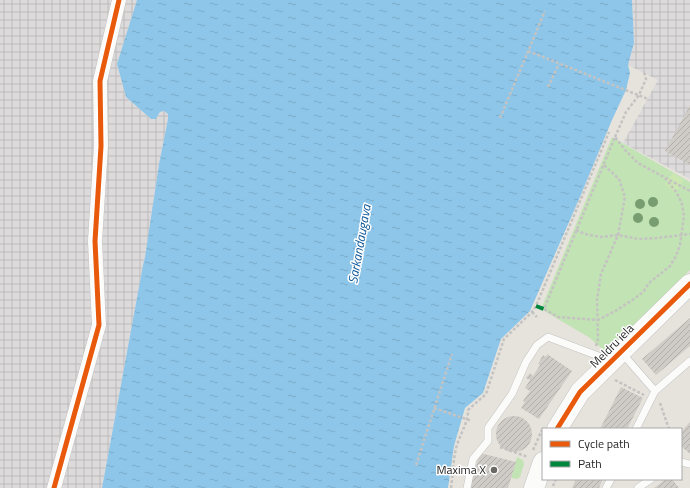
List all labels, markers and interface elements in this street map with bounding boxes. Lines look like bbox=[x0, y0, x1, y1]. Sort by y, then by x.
water label: Sarkandaugava bbox=[342, 201, 376, 285]
street label: Meldru iela bbox=[585, 319, 638, 372]
legend bbox=[542, 428, 682, 480]
text: Cycle path bbox=[578, 434, 630, 453]
text: Path bbox=[578, 454, 602, 473]
place label: Maxima X bbox=[436, 460, 486, 479]
marker: Maxima X bbox=[489, 465, 499, 475]

